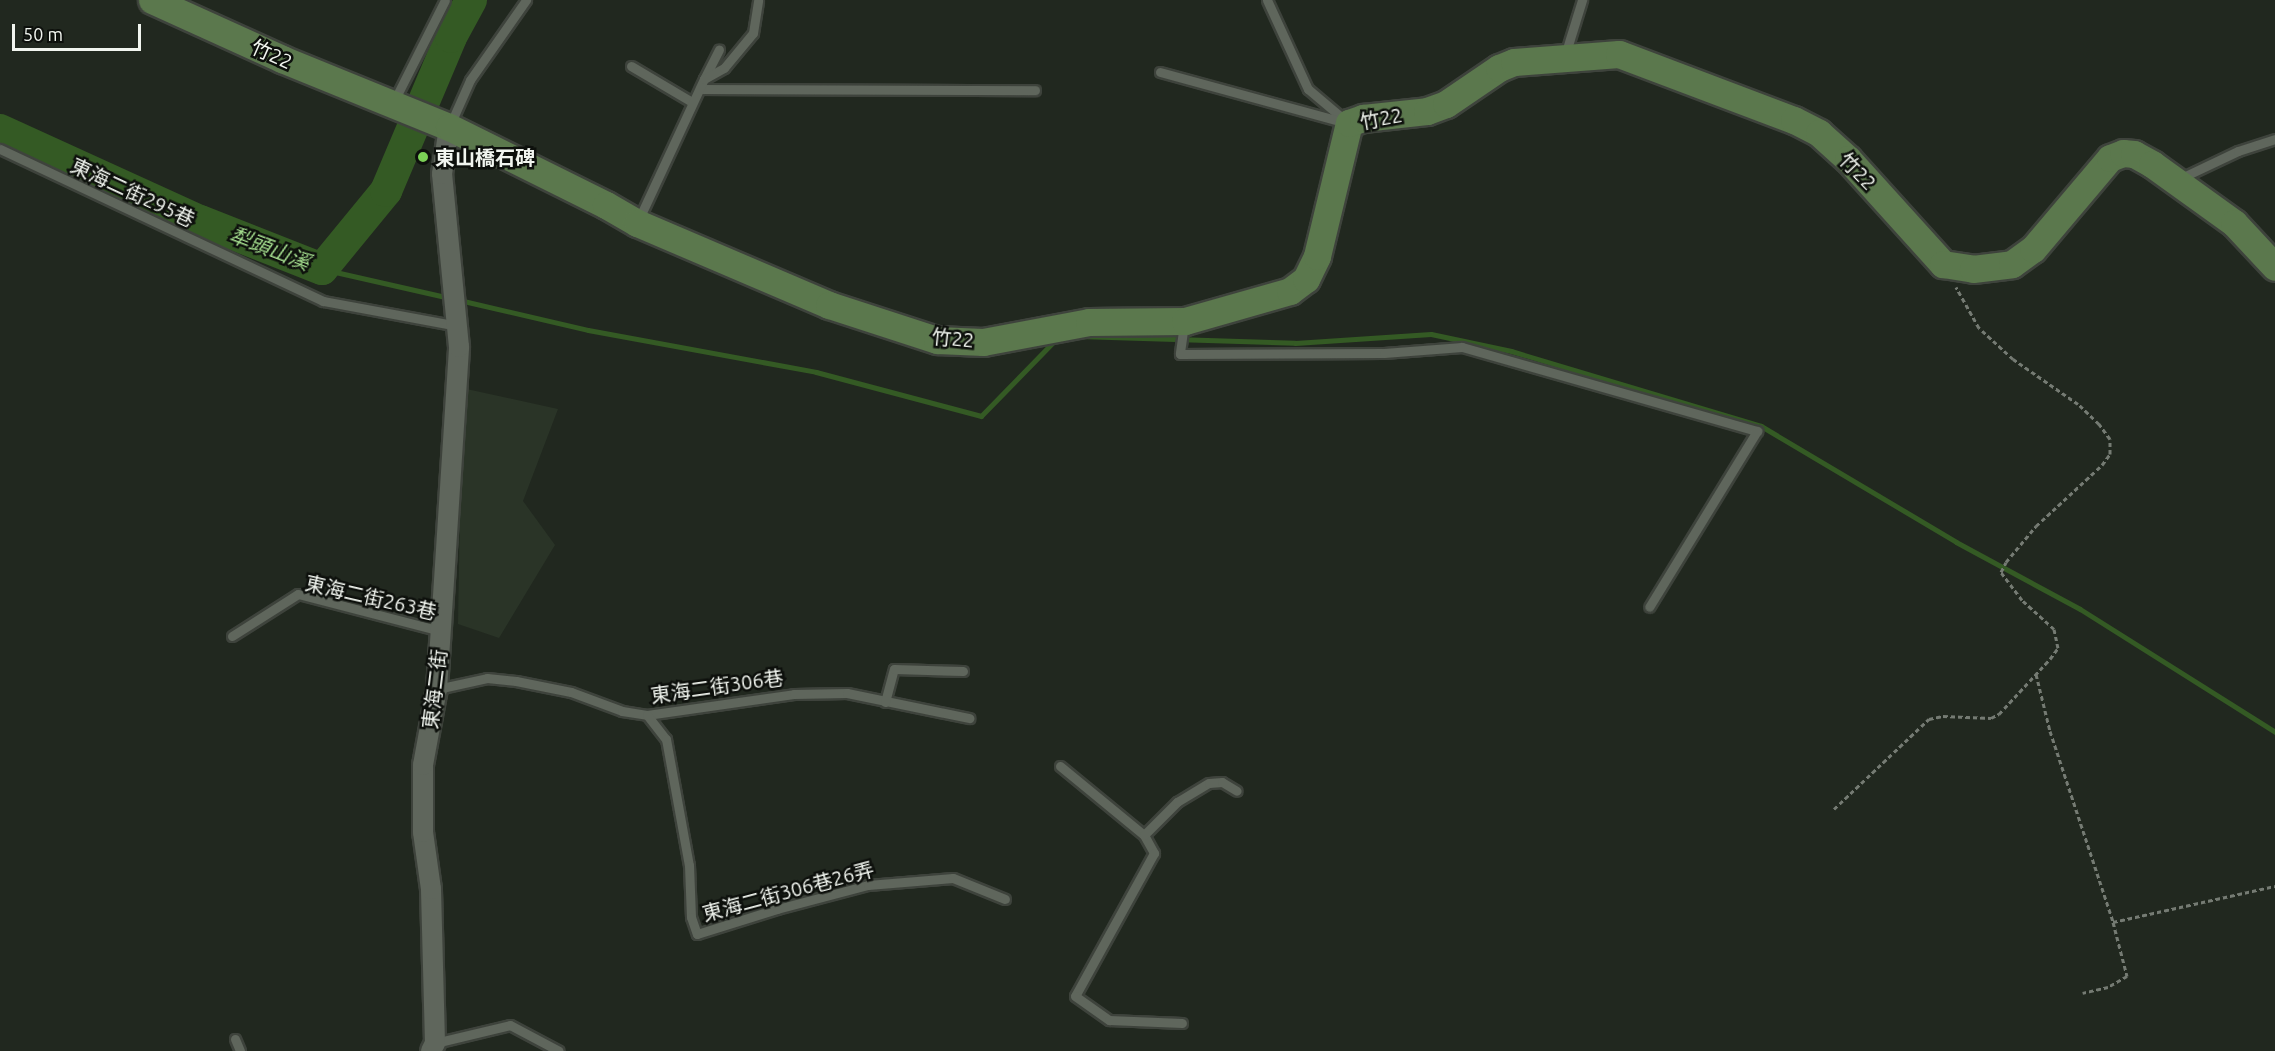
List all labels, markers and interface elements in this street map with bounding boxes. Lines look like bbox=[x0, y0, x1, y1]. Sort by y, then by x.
scale bar bbox=[15, 12, 144, 50]
text: 50 m bbox=[23, 24, 63, 44]
street label: 竹22 bbox=[248, 34, 296, 74]
street label: 竹22 bbox=[1358, 102, 1404, 134]
place label: 東山橋石碑 bbox=[435, 145, 535, 169]
street label: 竹22 bbox=[1835, 147, 1881, 195]
marker: 東山橋石碑 bbox=[416, 150, 430, 164]
street label: 東海二街295巷 bbox=[67, 153, 199, 231]
water label: 犁頭山溪 bbox=[226, 221, 314, 275]
street label: 竹22 bbox=[931, 324, 975, 352]
street label: 東海二街263巷 bbox=[303, 570, 439, 624]
street label: 東海二街 bbox=[417, 648, 451, 730]
street label: 東海二街306巷 bbox=[649, 665, 785, 707]
street label: 東海二街306巷26弄 bbox=[700, 857, 876, 925]

